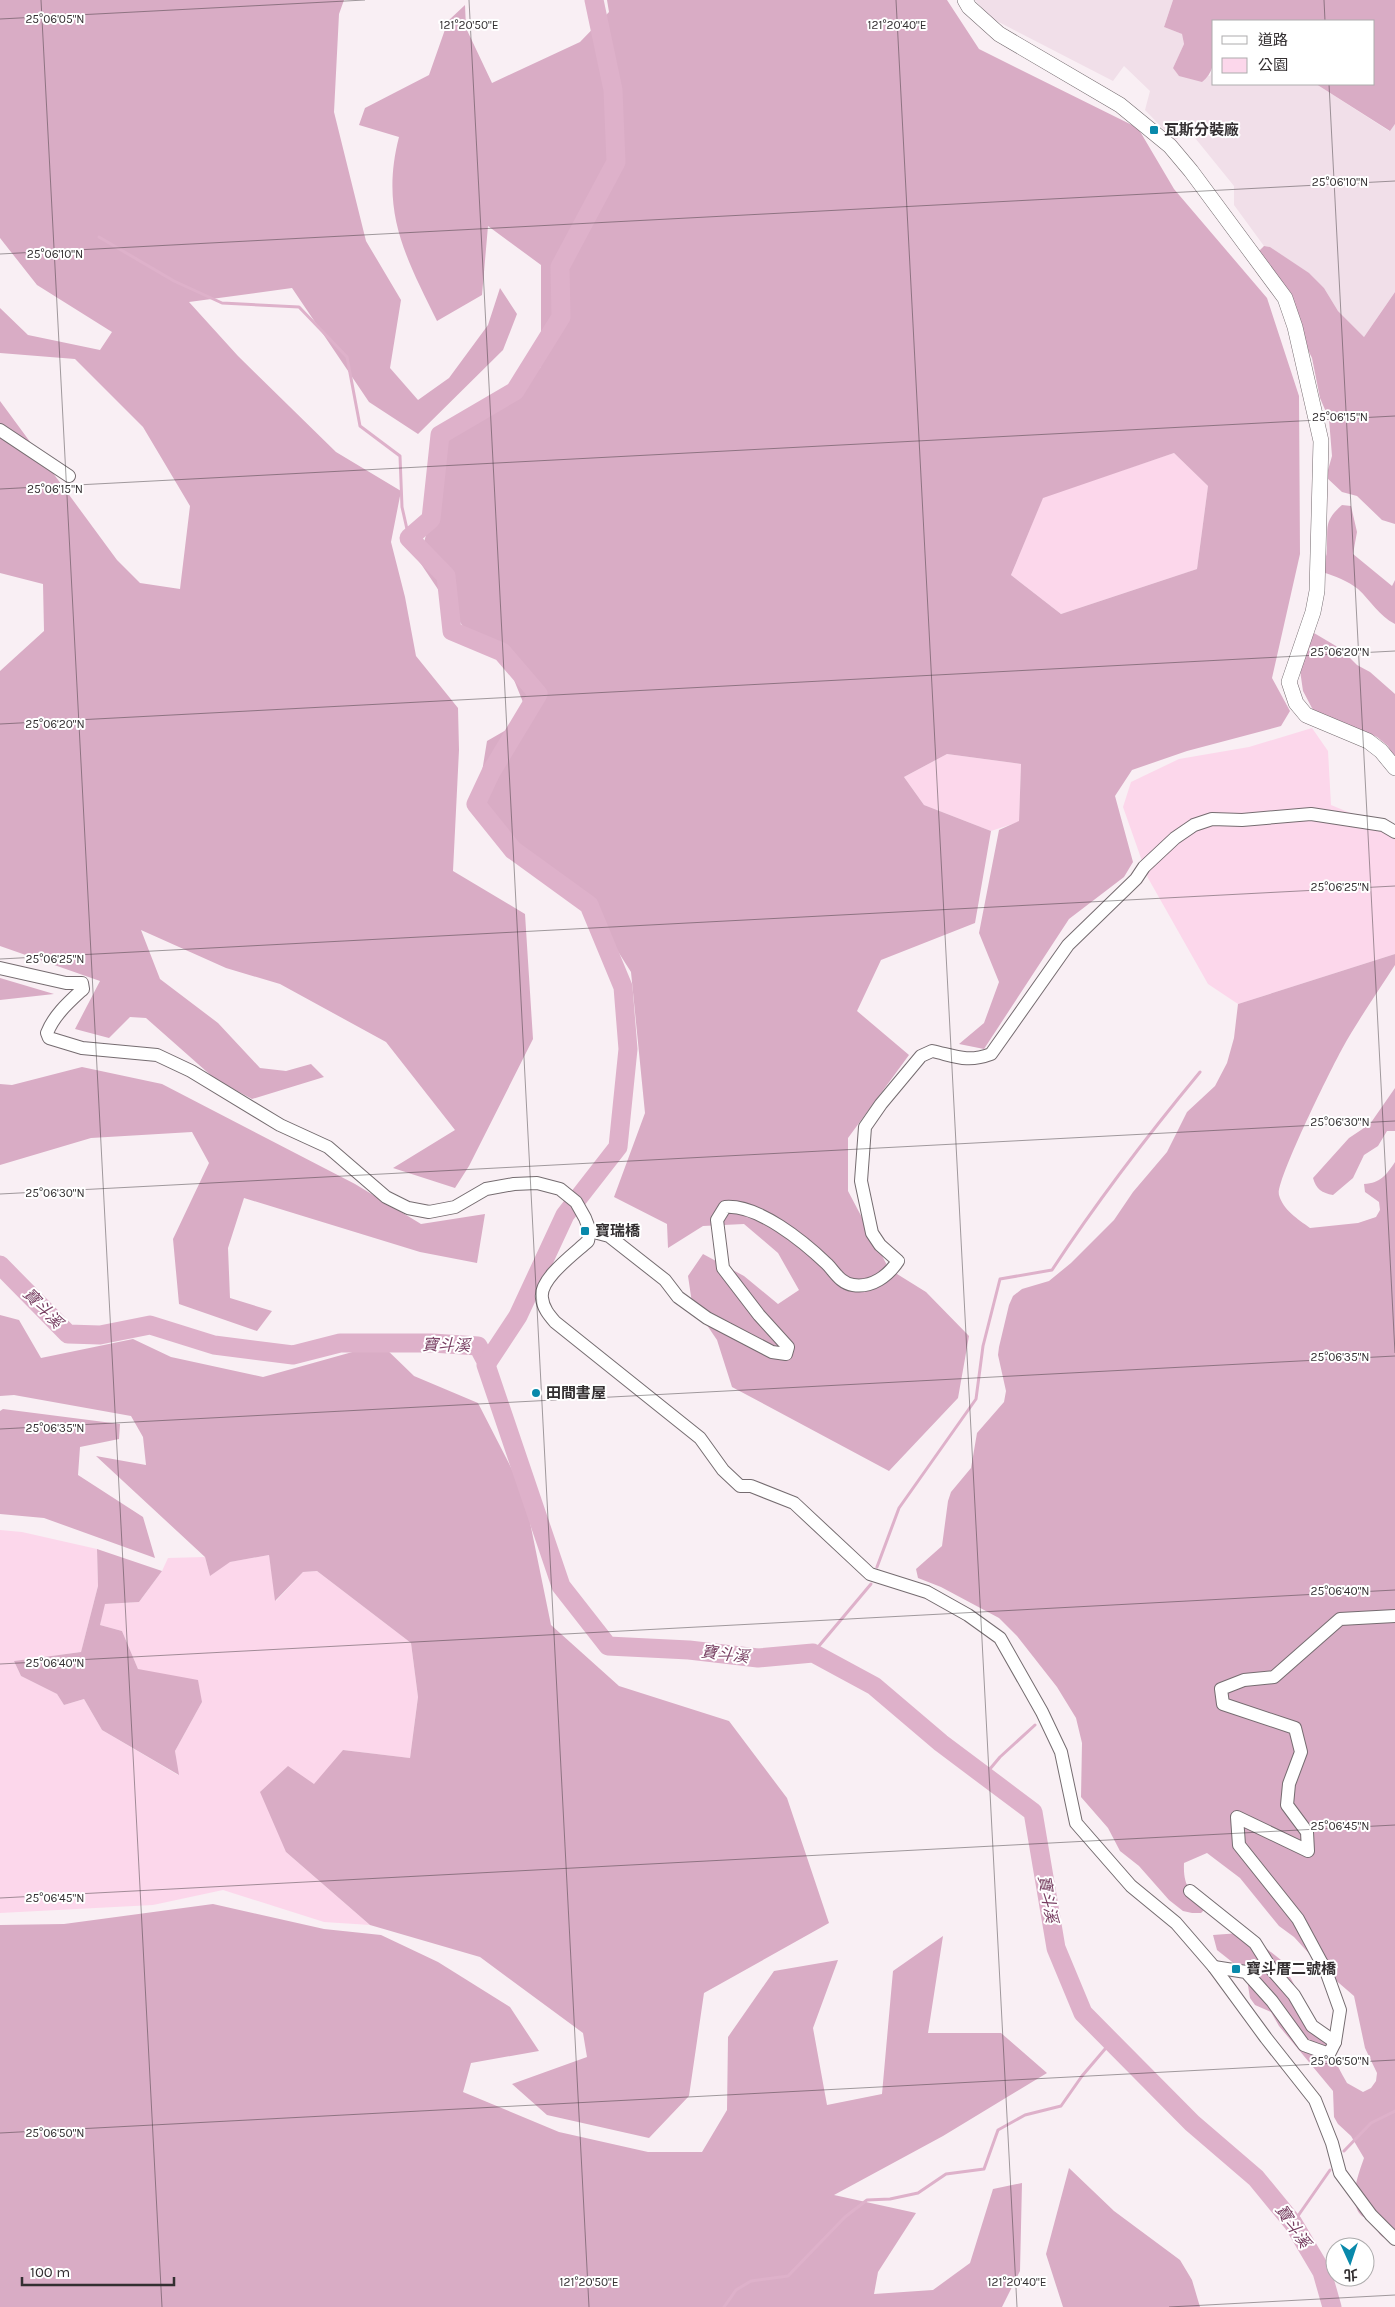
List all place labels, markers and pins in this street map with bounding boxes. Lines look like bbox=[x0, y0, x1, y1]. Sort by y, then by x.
place label: 瓦斯分裝廠 bbox=[1164, 121, 1239, 139]
marker: 瓦斯分裝廠 bbox=[1148, 124, 1160, 136]
place label: 寶瑞橋 bbox=[595, 1222, 641, 1240]
marker: 寶瑞橋 bbox=[579, 1225, 591, 1237]
place label: 田間書屋 bbox=[546, 1384, 606, 1402]
marker: 田間書屋 bbox=[530, 1387, 542, 1399]
place label: 寶斗厝二號橋 bbox=[1246, 1960, 1337, 1978]
marker: 寶斗厝二號橋 bbox=[1230, 1963, 1242, 1975]

